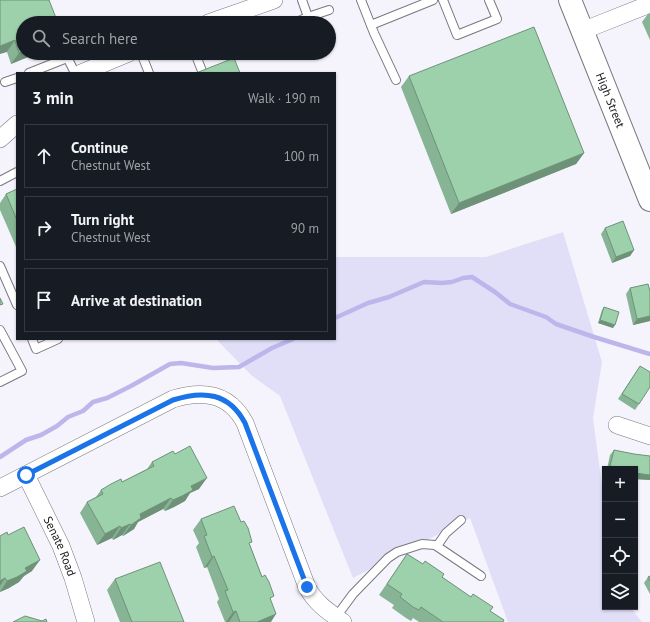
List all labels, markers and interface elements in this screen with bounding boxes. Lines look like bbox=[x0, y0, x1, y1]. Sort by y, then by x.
search box bbox=[16, 16, 336, 60]
icon: search bbox=[30, 27, 52, 49]
text: Search here bbox=[62, 29, 138, 48]
street label: High Street bbox=[593, 70, 628, 130]
text: 3 min bbox=[32, 87, 73, 109]
text: Walk · 190 m bbox=[248, 90, 320, 107]
text: Continue bbox=[71, 138, 128, 157]
icon: ahead bbox=[33, 145, 55, 167]
text: 100 m bbox=[284, 148, 319, 165]
text: Chestnut West bbox=[71, 157, 150, 174]
text: Turn right bbox=[71, 210, 134, 229]
icon: right bbox=[33, 217, 55, 239]
text: 90 m bbox=[291, 220, 319, 237]
text: Chestnut West bbox=[71, 229, 150, 246]
icon: arrive bbox=[33, 289, 55, 311]
text: Arrive at destination bbox=[71, 291, 202, 310]
route start bbox=[17, 466, 35, 484]
map controls bbox=[602, 466, 638, 610]
button: + bbox=[602, 466, 638, 502]
button: − bbox=[602, 502, 638, 538]
street label: Senate Road bbox=[41, 514, 80, 578]
button: locate bbox=[602, 538, 638, 574]
button: layers bbox=[602, 574, 638, 610]
route end bbox=[298, 578, 316, 596]

